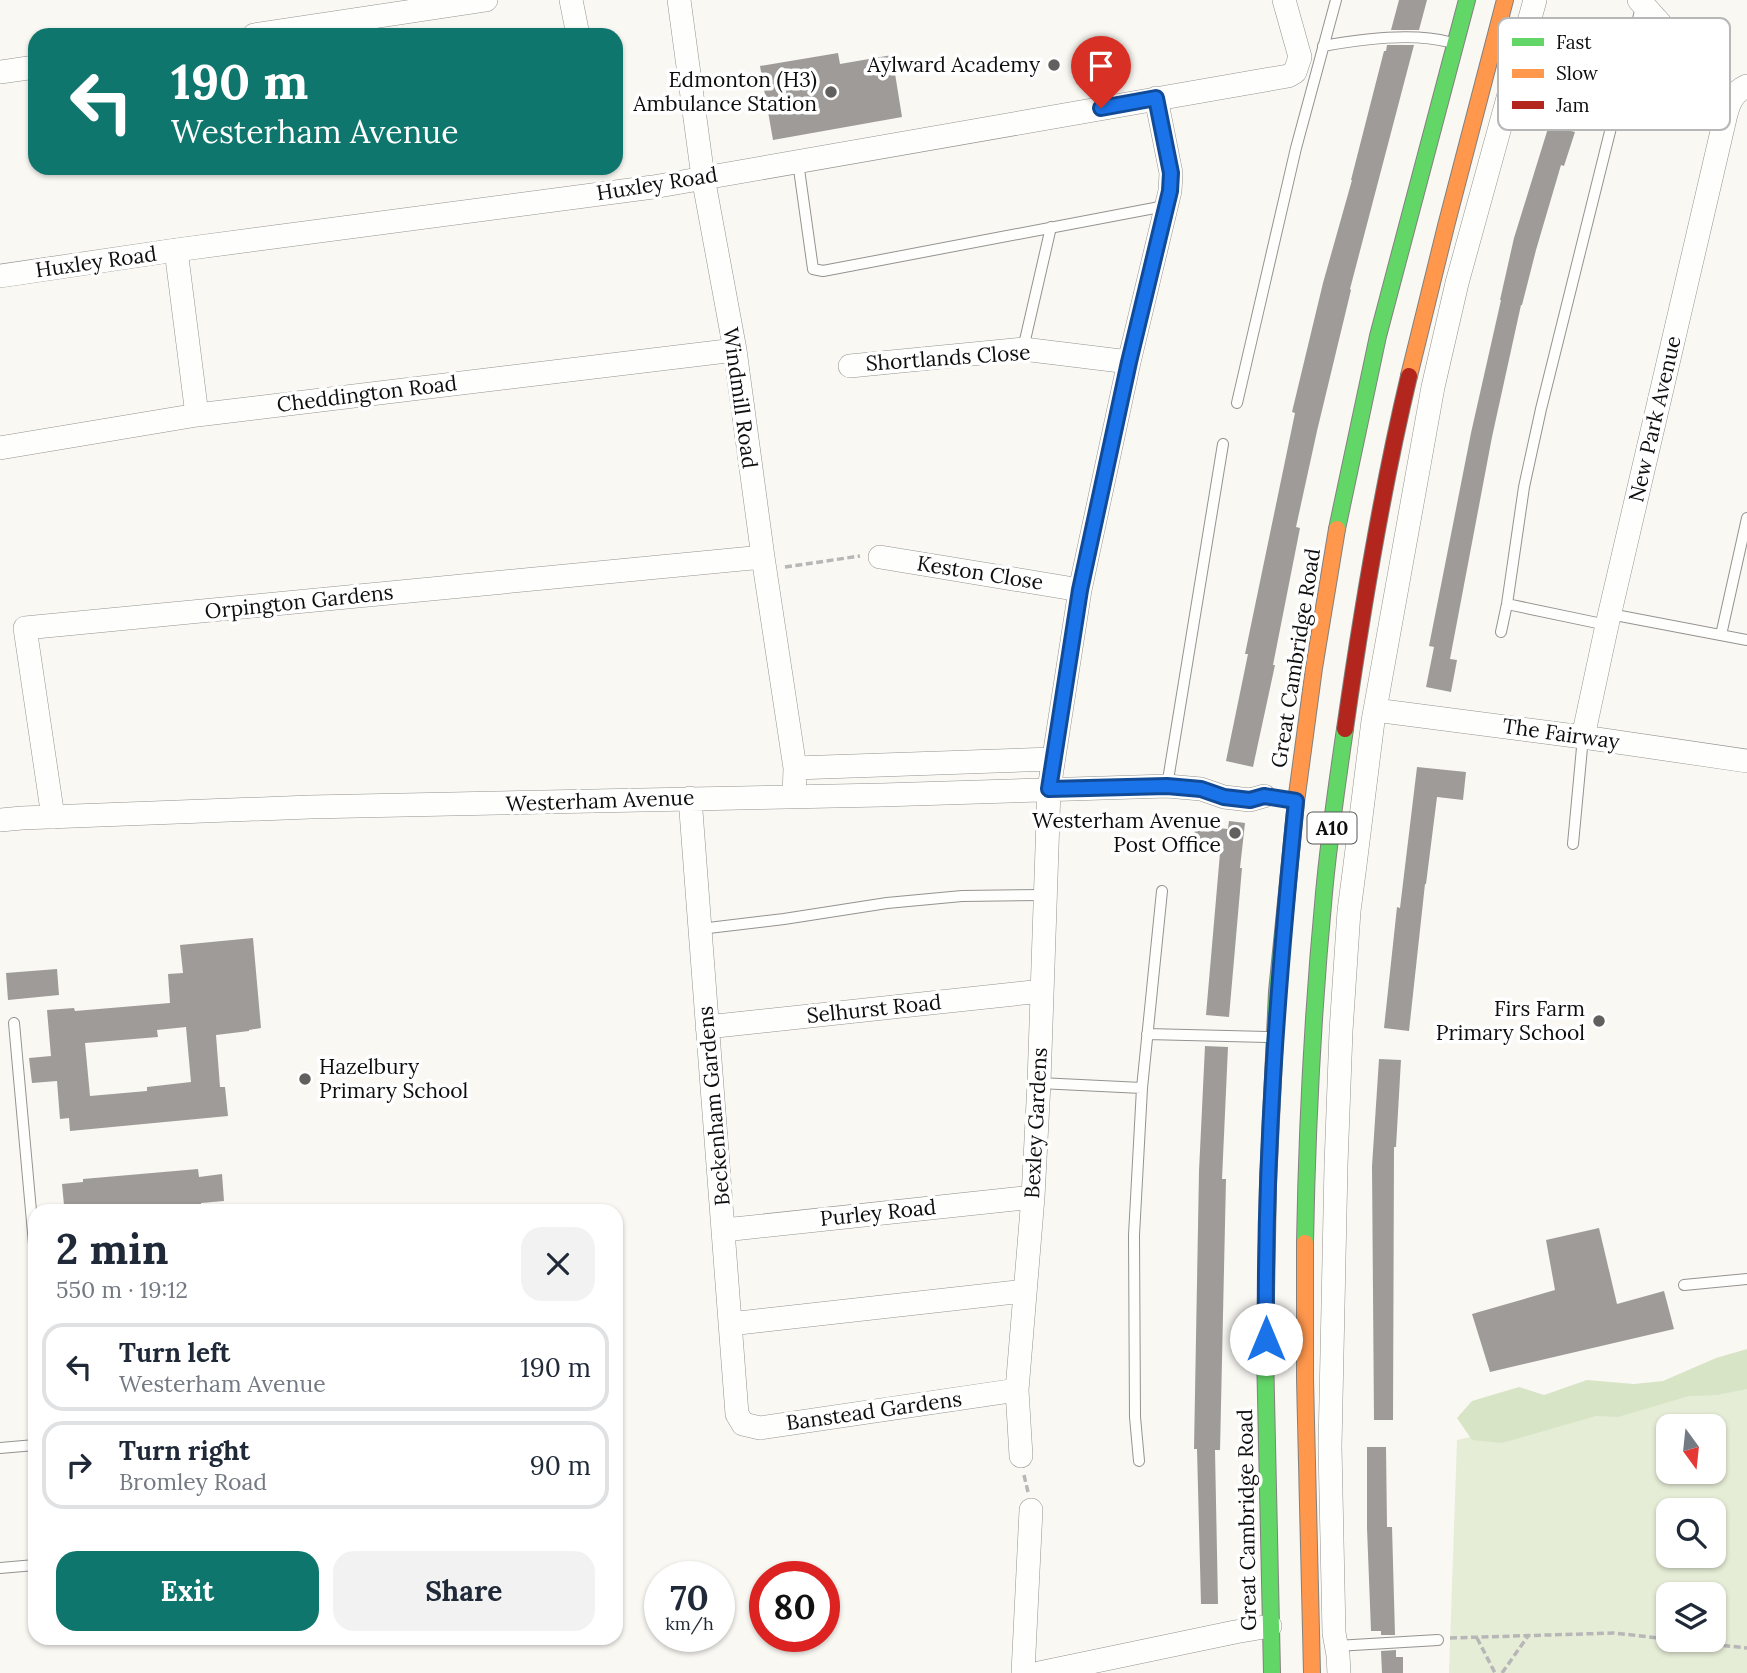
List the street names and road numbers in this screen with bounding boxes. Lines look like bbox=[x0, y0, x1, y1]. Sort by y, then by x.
street label: Huxley Road bbox=[595, 161, 719, 206]
street label: Huxley Road bbox=[34, 240, 158, 283]
street label: Windmill Road bbox=[717, 326, 764, 470]
street label: New Park Avenue bbox=[1622, 333, 1687, 505]
street label: Shortlands Close bbox=[865, 338, 1031, 377]
street label: Cheddington Road bbox=[275, 369, 459, 418]
street label: Great Cambridge Road bbox=[1265, 546, 1326, 770]
street label: Keston Close bbox=[915, 549, 1045, 596]
street label: Orpington Gardens bbox=[203, 578, 395, 625]
street label: The Fairway bbox=[1501, 712, 1621, 755]
street label: Westerham Avenue bbox=[505, 784, 695, 817]
road number: A10 bbox=[1308, 813, 1356, 844]
street label: Selhurst Road bbox=[805, 988, 943, 1029]
street label: Beckenham Gardens bbox=[691, 1005, 736, 1207]
street label: Bexley Gardens bbox=[1018, 1047, 1053, 1199]
street label: Purley Road bbox=[819, 1193, 937, 1232]
street label: Banstead Gardens bbox=[784, 1385, 963, 1436]
street label: Great Cambridge Road bbox=[1231, 1409, 1262, 1631]

